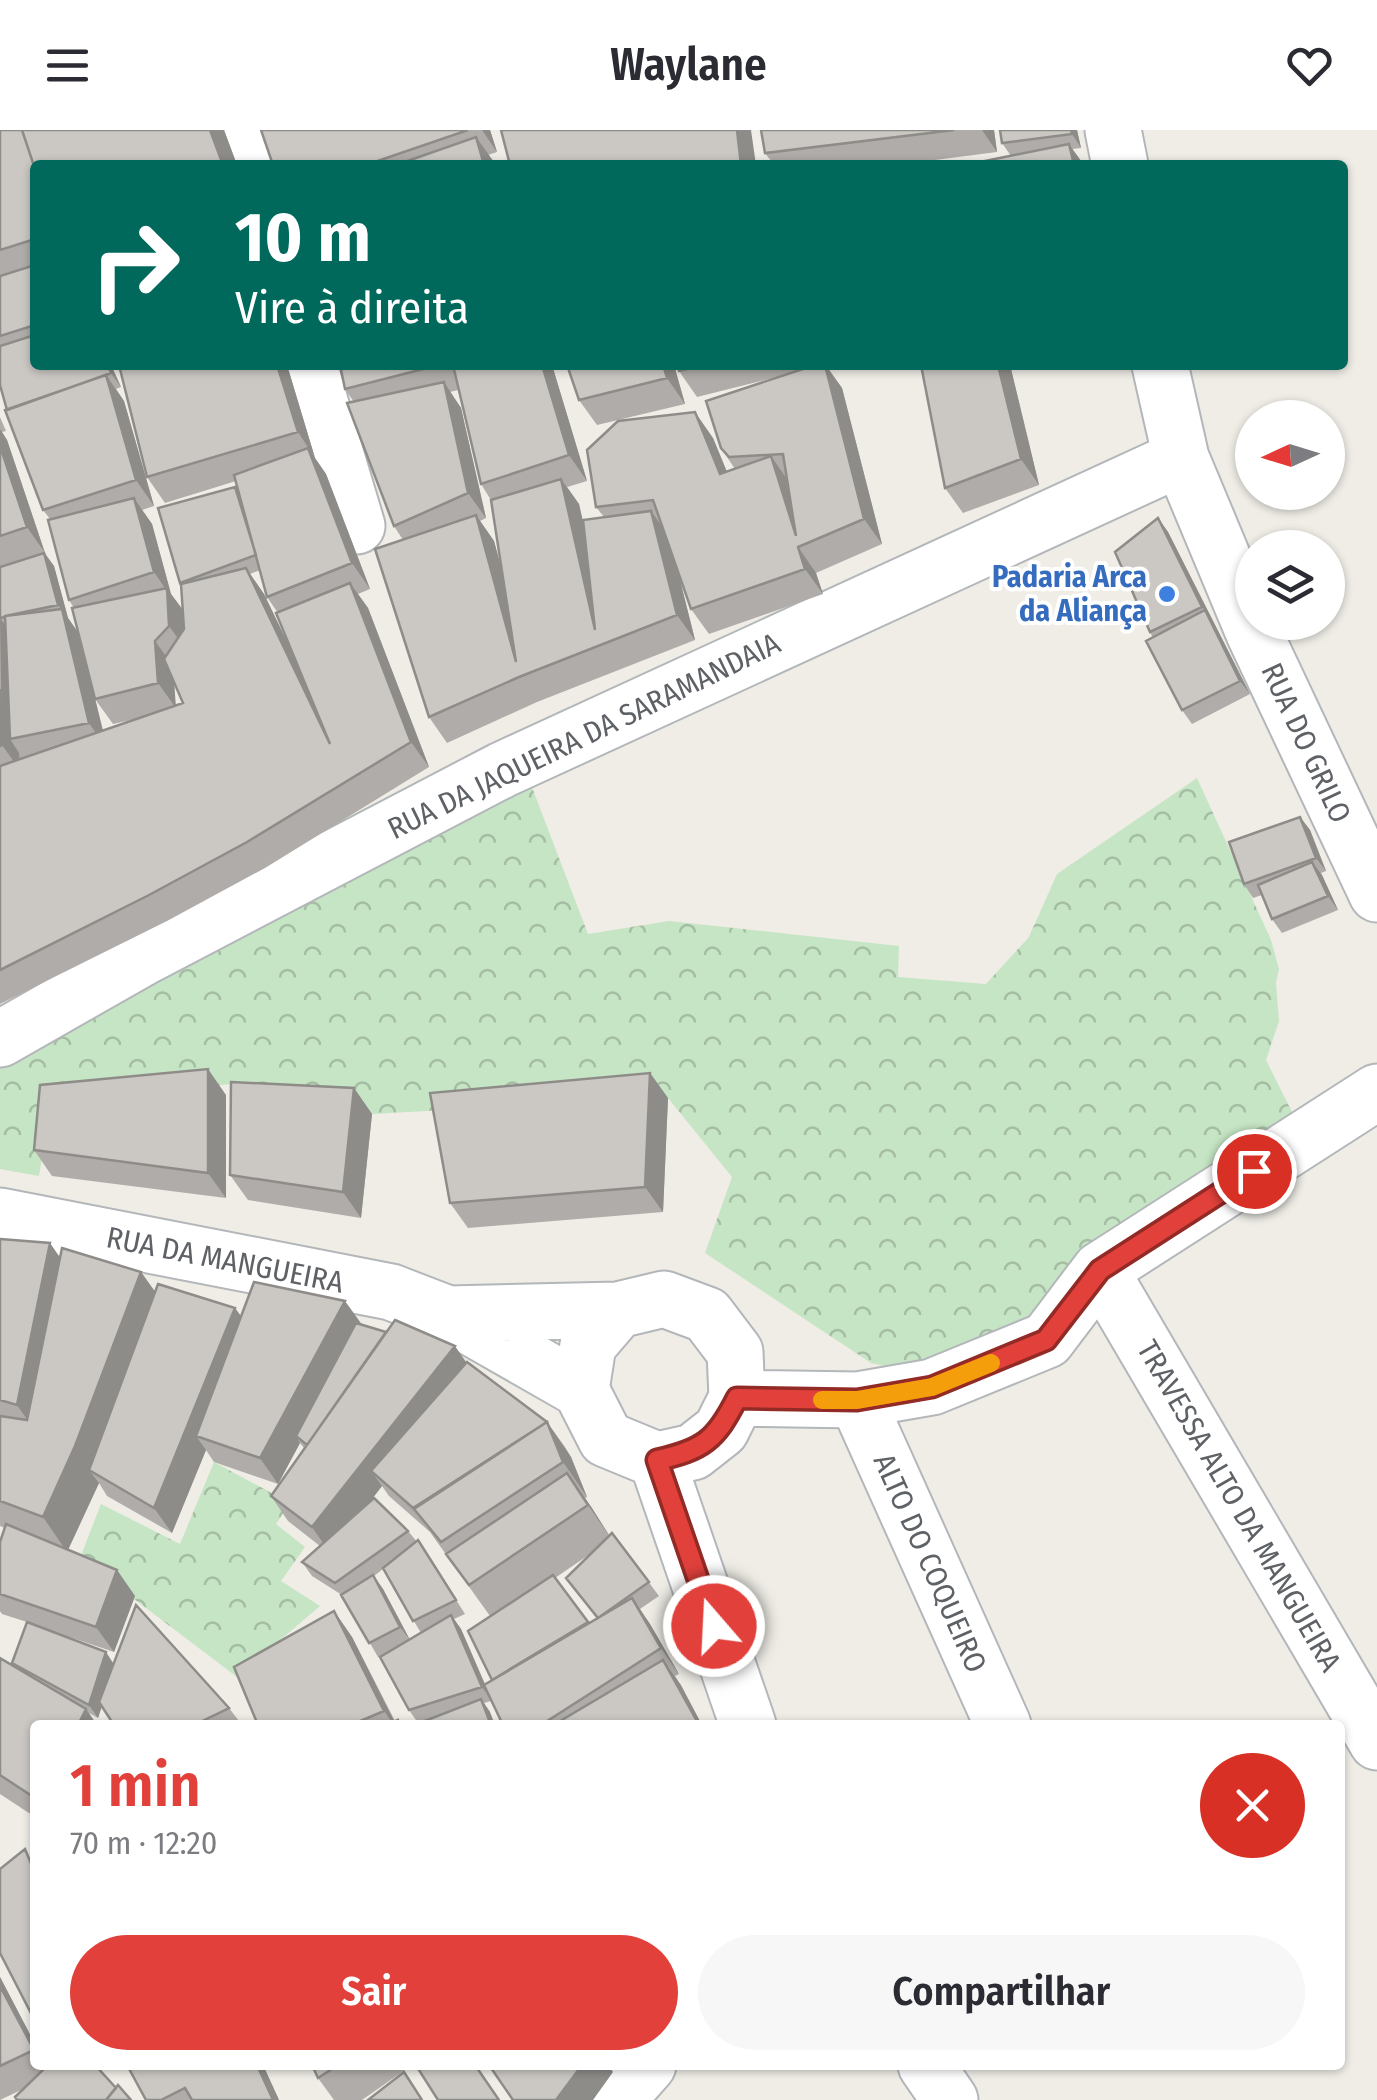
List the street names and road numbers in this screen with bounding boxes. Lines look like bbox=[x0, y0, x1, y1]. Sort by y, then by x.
street label: RUA DA JAQUEIRA DA SARAMANDAIA bbox=[382, 625, 786, 847]
street label: RUA DO GRILO bbox=[1253, 658, 1359, 828]
street label: RUA DA MANGUEIRA bbox=[104, 1219, 347, 1301]
street label: TRAVESSA ALTO DA MANGUEIRA bbox=[1129, 1334, 1349, 1678]
street label: ALTO DO COQUEIRO bbox=[866, 1448, 994, 1678]

